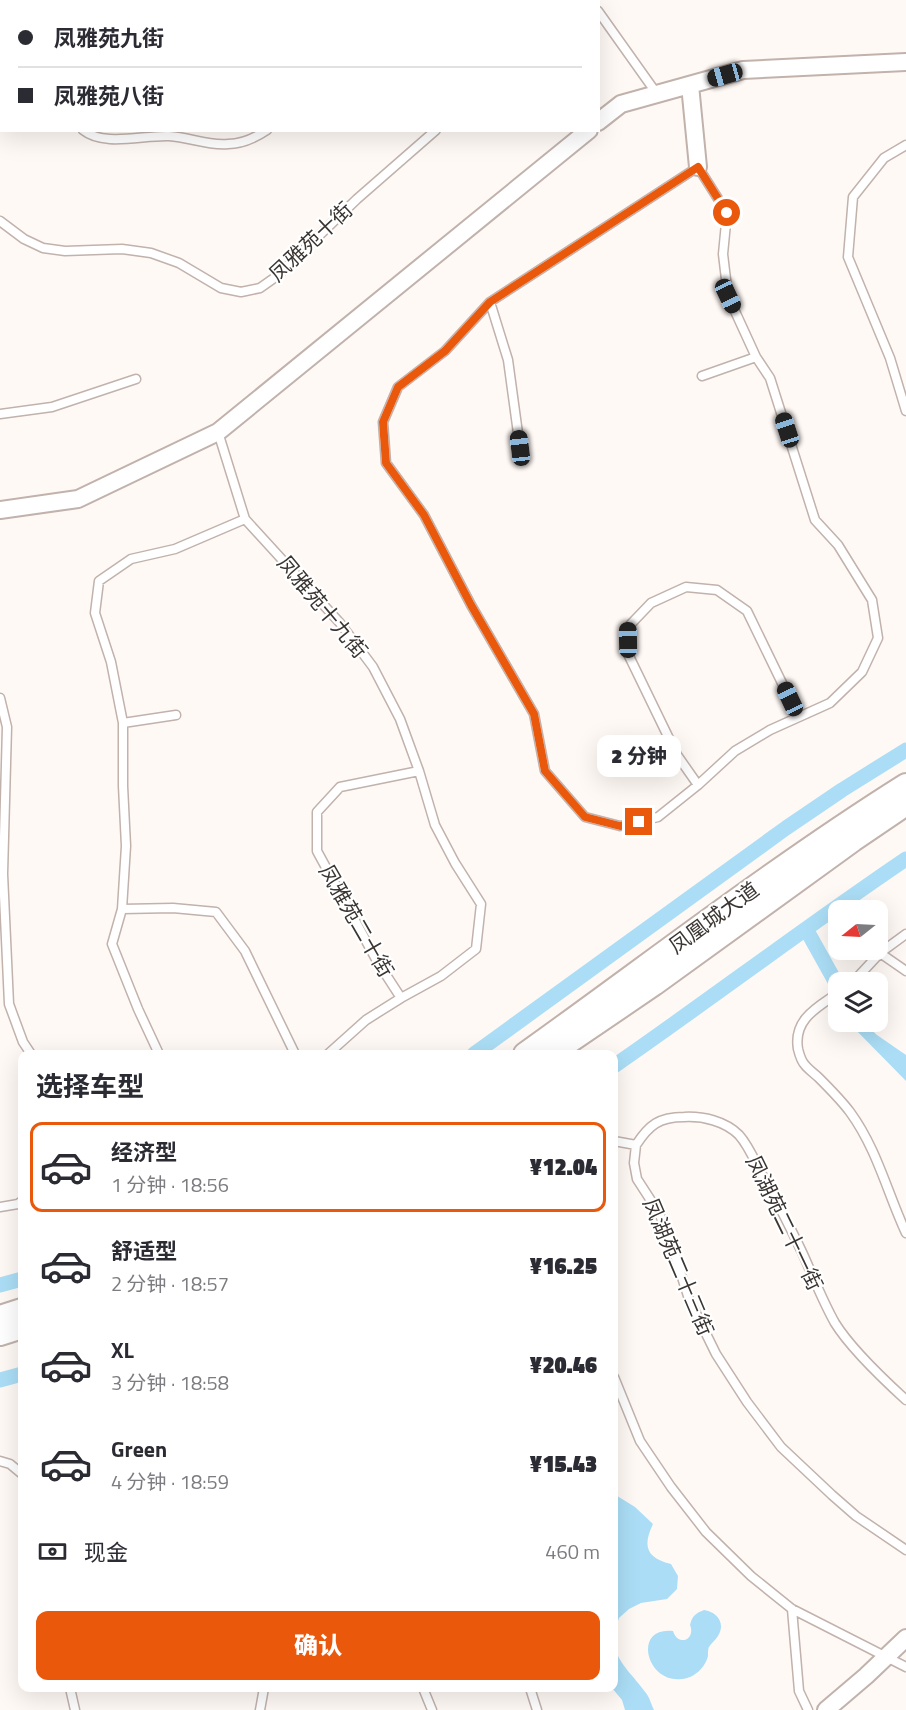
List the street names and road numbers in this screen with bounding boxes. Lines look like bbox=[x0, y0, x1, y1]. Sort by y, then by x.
street label: 凤雅苑十街 bbox=[261, 194, 360, 289]
street label: 凤雅苑十九街 bbox=[270, 548, 376, 665]
street label: 凤雅苑二十街 bbox=[312, 858, 402, 983]
street label: 凤凰城大道 bbox=[662, 873, 765, 961]
street label: 凤湖苑二十一街 bbox=[738, 1149, 831, 1296]
street label: 凤湖苑二十三街 bbox=[635, 1193, 722, 1341]

